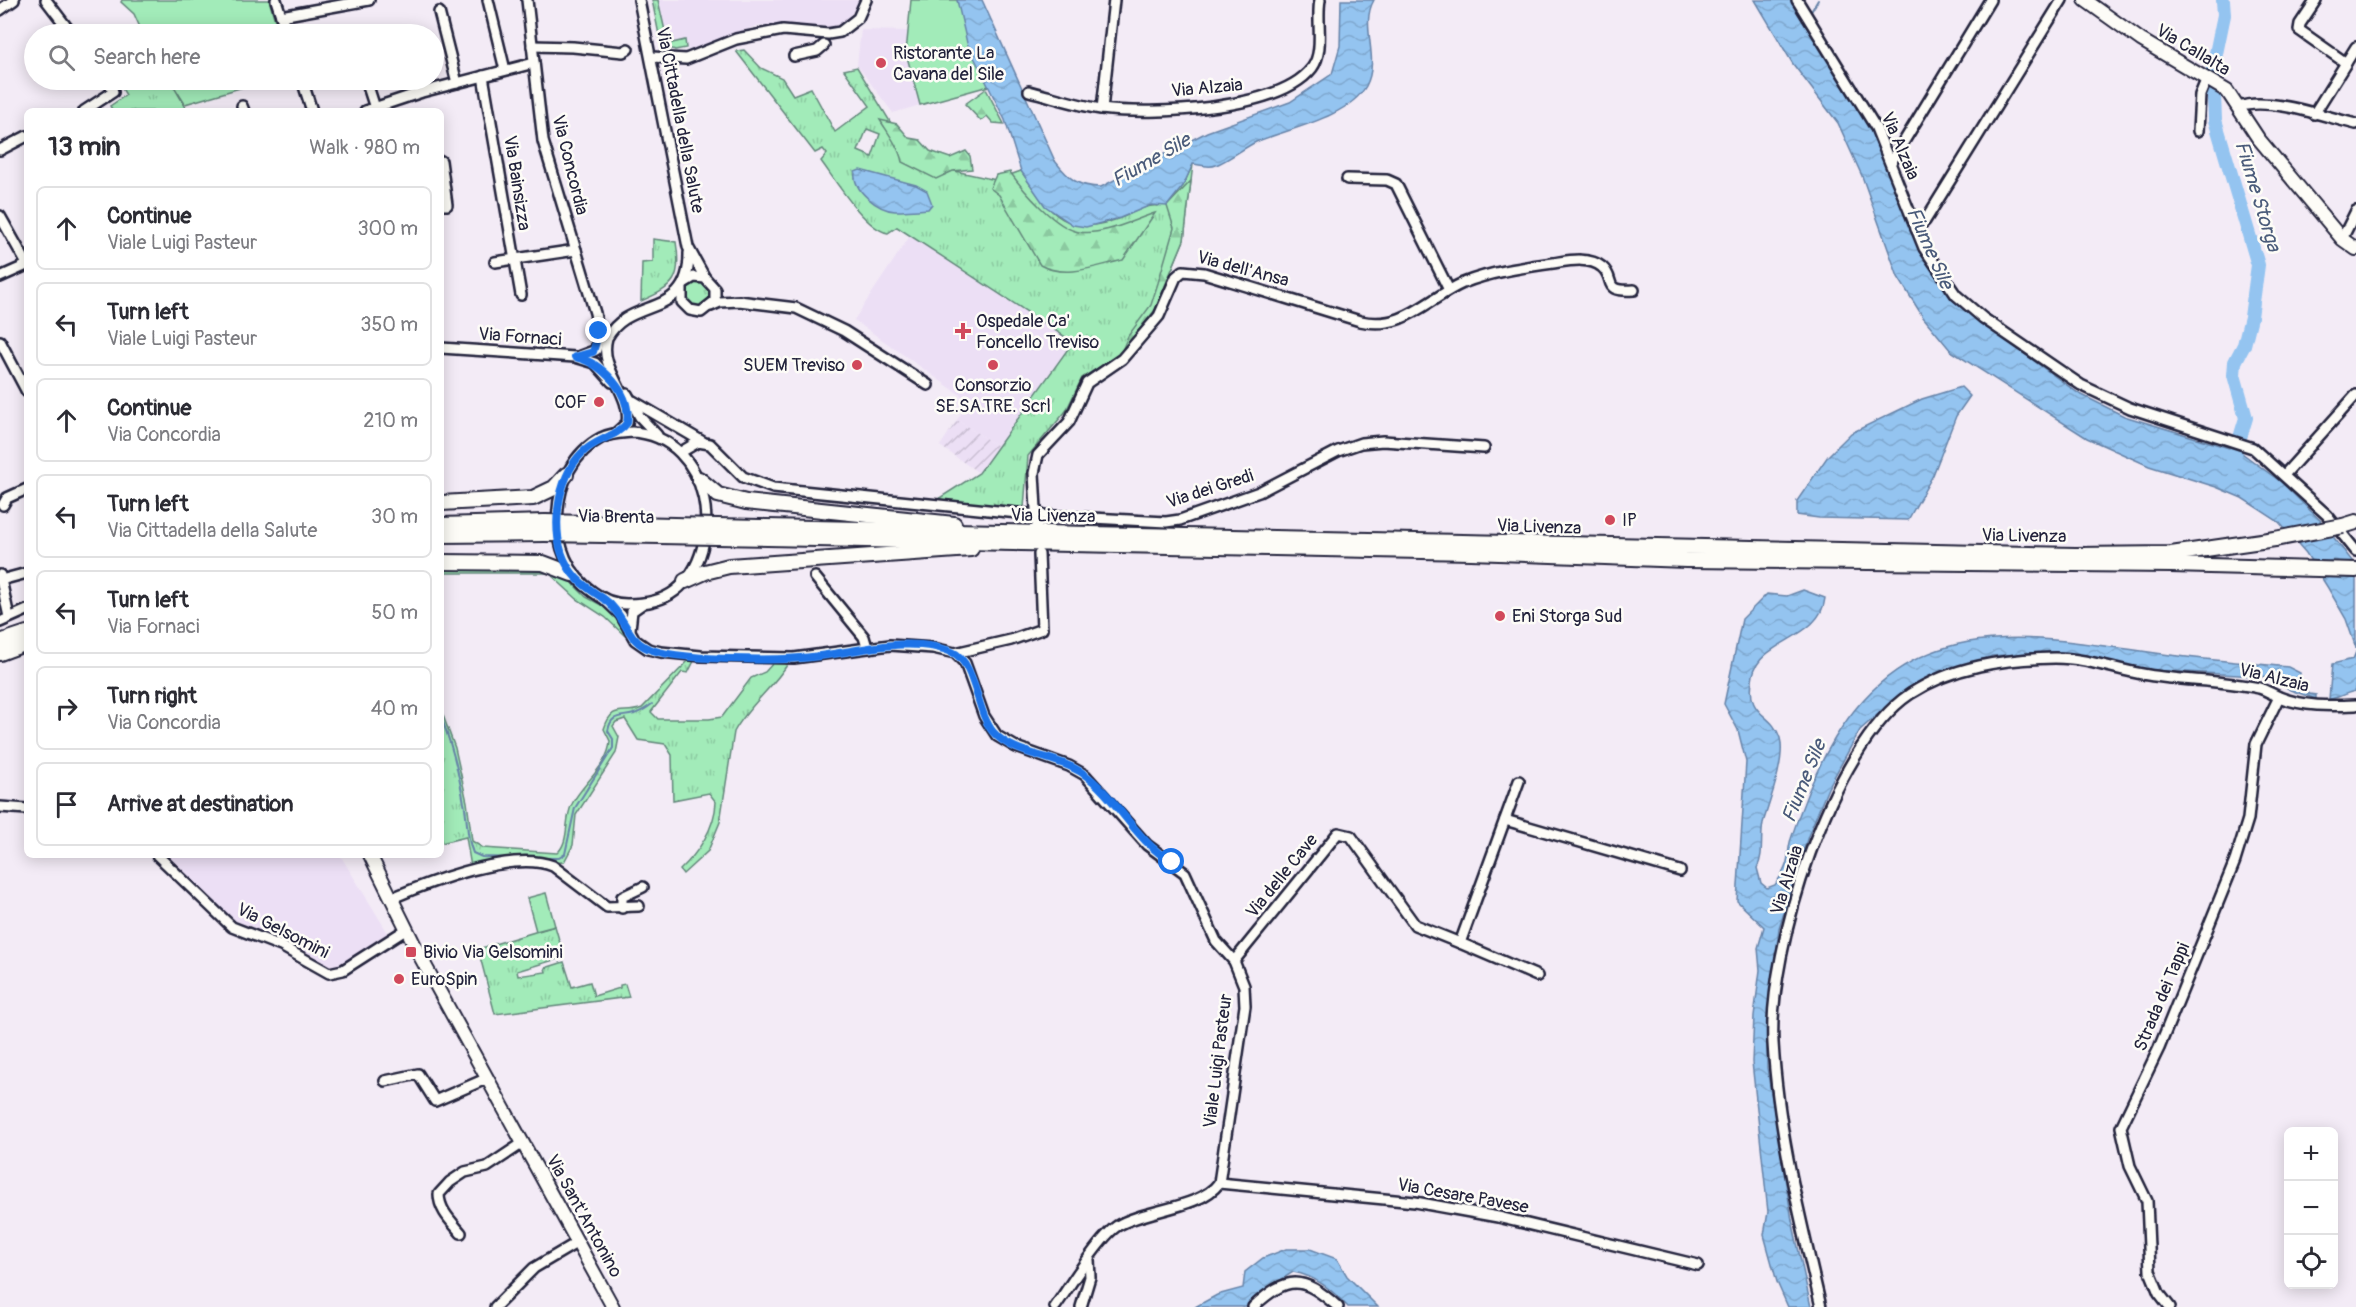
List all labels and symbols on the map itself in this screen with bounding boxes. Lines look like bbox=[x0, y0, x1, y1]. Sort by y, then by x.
street label: Via Callalta bbox=[2152, 19, 2234, 81]
street label: Via Cittadella della Salute bbox=[651, 25, 709, 215]
place label: Ristorante La Cavana del Sile bbox=[893, 42, 1004, 86]
marker: Ristorante La Cavana del Sile bbox=[874, 56, 888, 70]
street label: Via Alzaia bbox=[1170, 73, 1244, 103]
street label: Via Alzaia bbox=[1875, 109, 1925, 183]
street label: Via Concordia bbox=[546, 113, 594, 217]
water label: Fiume Sile bbox=[1107, 126, 1197, 193]
street label: Via Bainsizza bbox=[498, 134, 536, 232]
water label: Fiume Storga bbox=[2229, 138, 2287, 256]
water label: Fiume Sile bbox=[1901, 203, 1960, 295]
street label: Via dell'Ansa bbox=[1195, 246, 1291, 292]
place label: Ospedale Ca' Foncello Treviso bbox=[976, 310, 1100, 354]
route end bbox=[585, 317, 611, 343]
marker: Ospedale Ca' Foncello Treviso bbox=[954, 322, 972, 340]
street label: Via Fornaci bbox=[478, 323, 562, 351]
place label: SUEM Treviso bbox=[743, 354, 845, 377]
marker: SUEM Treviso bbox=[850, 358, 864, 372]
marker: Consorzio SE.SA.TRE. Scrl bbox=[986, 358, 1000, 372]
place label: Consorzio SE.SA.TRE. Scrl bbox=[935, 374, 1051, 418]
place label: COF bbox=[554, 391, 587, 414]
marker: COF bbox=[592, 395, 606, 409]
street label: Via dei Gredi bbox=[1164, 464, 1256, 514]
street label: Via Livenza bbox=[1010, 504, 1096, 528]
street label: Via Brenta bbox=[577, 505, 655, 529]
place label: IP bbox=[1622, 509, 1637, 532]
marker: IP bbox=[1603, 513, 1617, 527]
street label: Via Livenza bbox=[1496, 514, 1582, 540]
street label: Via Livenza bbox=[1981, 524, 2067, 548]
place label: Eni Storga Sud bbox=[1512, 605, 1622, 628]
marker: Eni Storga Sud bbox=[1493, 609, 1507, 623]
street label: Via Alzaia bbox=[2236, 658, 2312, 698]
water label: Fiume Sile bbox=[1776, 734, 1833, 826]
street label: Via delle Cave bbox=[1241, 829, 1323, 923]
street label: Via Alzaia bbox=[1766, 842, 1808, 918]
route start bbox=[1158, 848, 1184, 874]
street label: Via Gelsomini bbox=[233, 898, 333, 964]
street label: Strada dei Tappi bbox=[2129, 939, 2195, 1055]
place label: Bivio Via Gelsomini bbox=[423, 941, 563, 964]
marker: Bivio Via Gelsomini bbox=[404, 945, 418, 959]
place label: EuroSpin bbox=[411, 968, 477, 991]
marker: EuroSpin bbox=[392, 972, 406, 986]
street label: Viale Luigi Pasteur bbox=[1198, 992, 1238, 1130]
street label: Via Sant'Antonino bbox=[541, 1150, 627, 1282]
street label: Via Cesare Pavese bbox=[1396, 1173, 1531, 1219]

